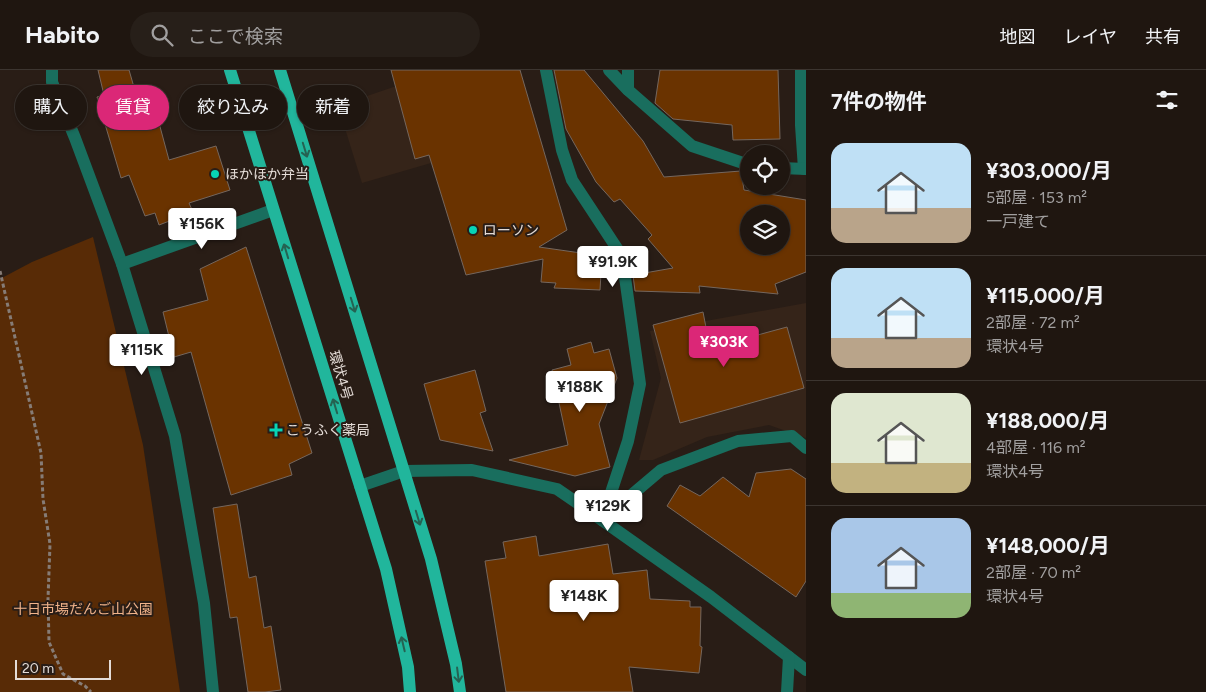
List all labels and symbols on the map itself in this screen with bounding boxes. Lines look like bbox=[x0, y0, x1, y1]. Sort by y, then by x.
one-way arrow bbox=[301, 142, 310, 157]
place label: ほかほか弁当 bbox=[225, 166, 309, 183]
marker: ほかほか弁当 bbox=[209, 168, 221, 180]
pin: ¥156K bbox=[167, 208, 237, 250]
place label: ローソン bbox=[483, 222, 539, 239]
marker: ローソン bbox=[467, 224, 479, 236]
one-way arrow bbox=[281, 244, 291, 260]
pin: ¥91.9K bbox=[572, 246, 654, 288]
one-way arrow bbox=[348, 297, 358, 313]
pin: ¥303K bbox=[689, 326, 759, 368]
pin: ¥115K bbox=[107, 334, 177, 376]
street label: 環状4号 bbox=[325, 348, 356, 402]
pin: ¥188K bbox=[545, 370, 615, 413]
one-way arrow bbox=[330, 399, 339, 415]
place label: こうふく薬局 bbox=[286, 422, 370, 439]
marker: こうふく薬局 bbox=[270, 424, 282, 436]
pin: ¥129K bbox=[573, 490, 643, 532]
one-way arrow bbox=[414, 509, 424, 525]
pin: ¥148K bbox=[549, 580, 619, 622]
park label: 十日市場だんご山公園 bbox=[13, 601, 153, 618]
one-way arrow bbox=[398, 636, 407, 652]
scale bar bbox=[15, 657, 111, 680]
one-way arrow bbox=[453, 667, 463, 683]

